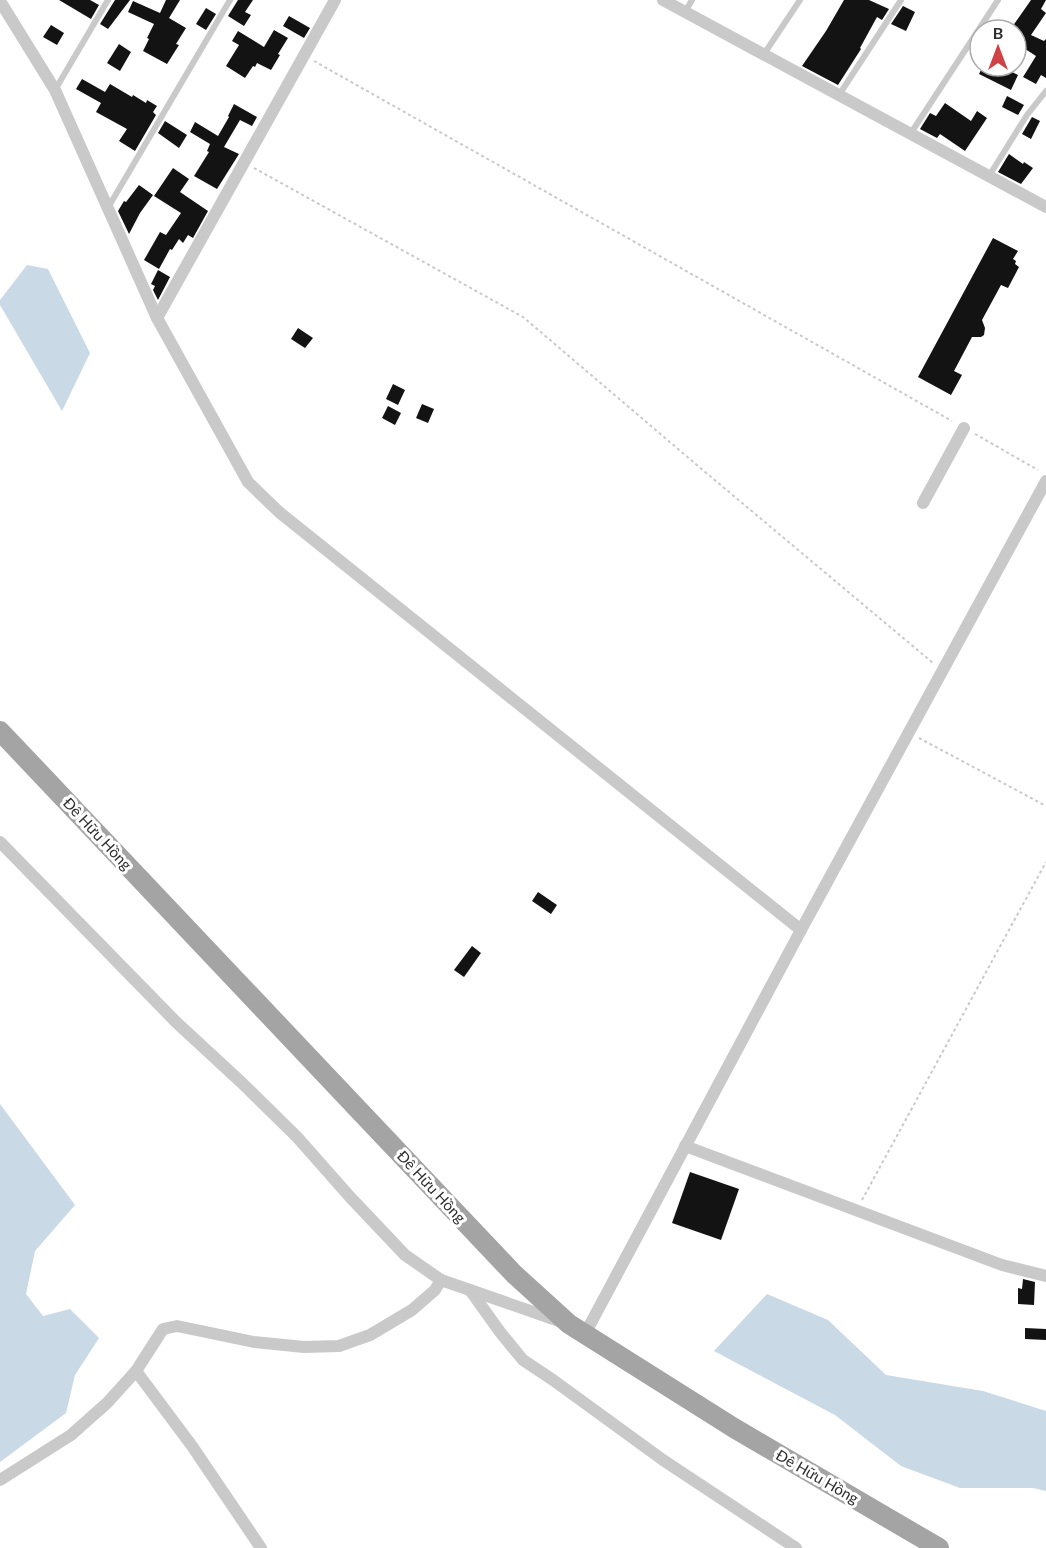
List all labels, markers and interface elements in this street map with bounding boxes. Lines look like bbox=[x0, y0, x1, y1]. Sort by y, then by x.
north arrow bbox=[968, 18, 1028, 78]
text: B bbox=[993, 23, 1003, 42]
street label: Đê Hữu Hồng bbox=[60, 793, 136, 873]
street label: Đê Hữu Hồng bbox=[394, 1146, 470, 1226]
street label: Đê Hữu Hồng bbox=[773, 1445, 862, 1507]

